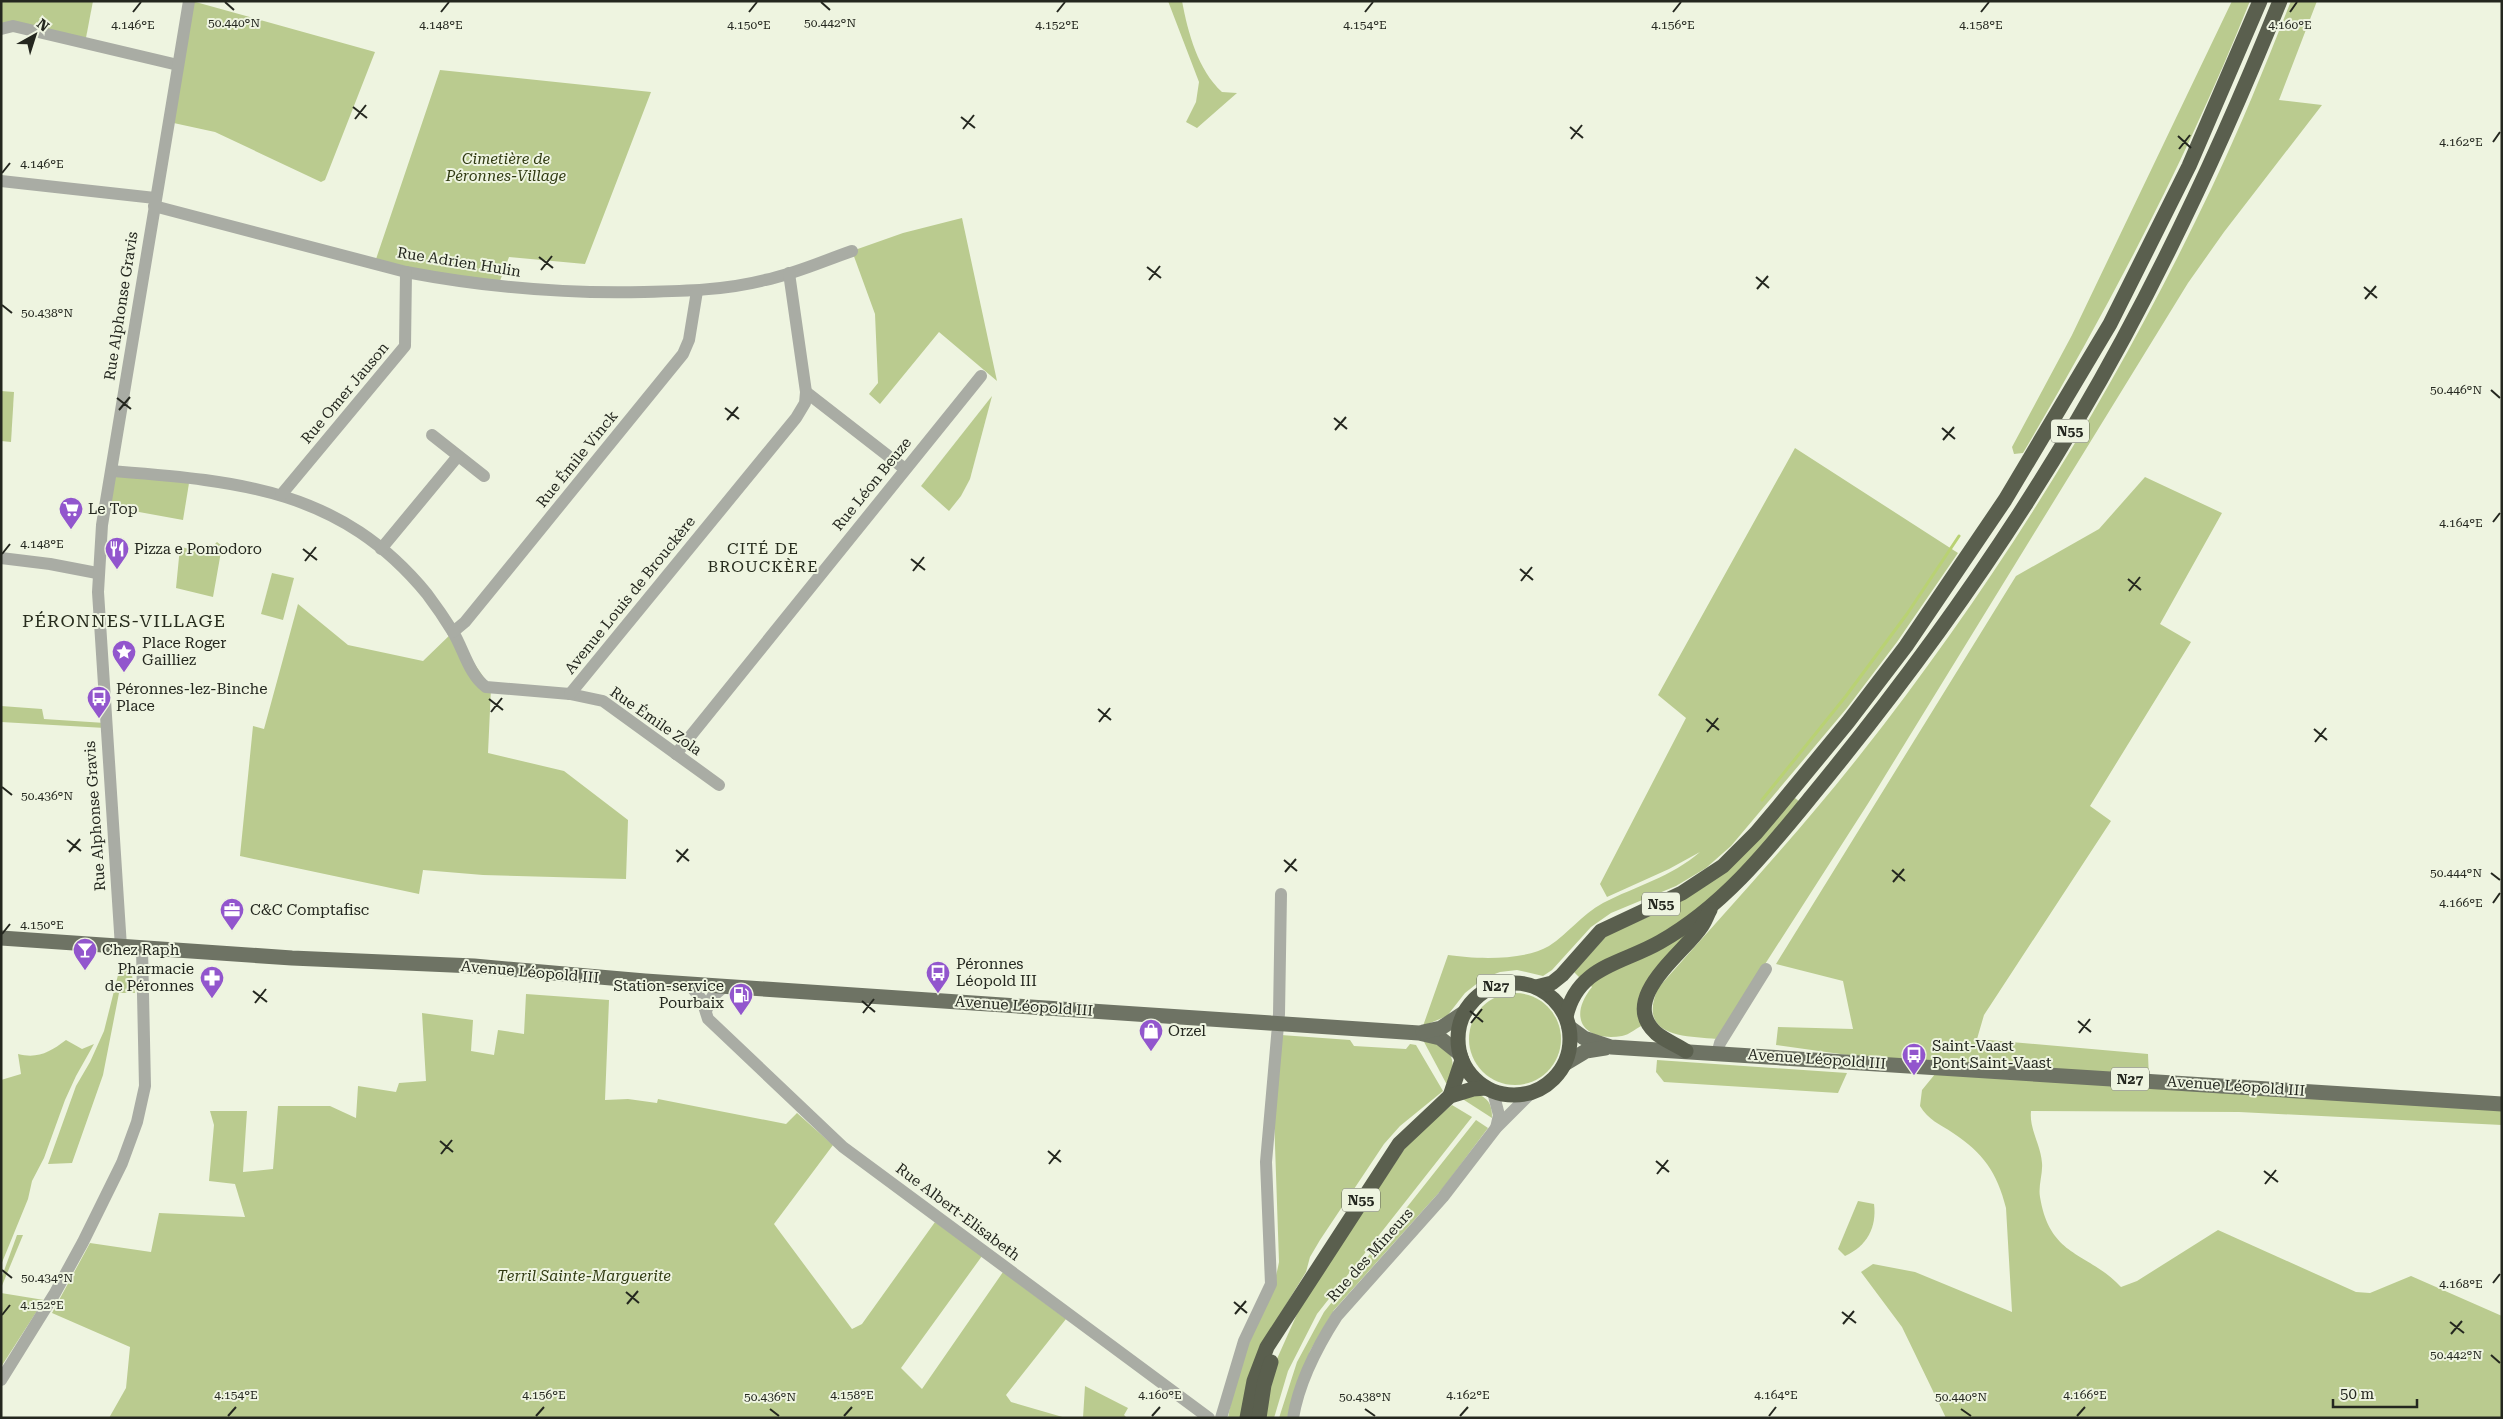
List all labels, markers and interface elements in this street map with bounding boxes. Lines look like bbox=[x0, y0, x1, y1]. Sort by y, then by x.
north arrow bbox=[10, 10, 60, 60]
text: N bbox=[34, 15, 53, 35]
text: 50.440°N bbox=[208, 16, 260, 30]
text: 50.442°N bbox=[804, 16, 856, 30]
text: 4.146°E bbox=[111, 18, 155, 32]
text: 4.148°E bbox=[419, 18, 463, 32]
text: 4.150°E bbox=[727, 18, 771, 32]
text: 4.152°E bbox=[1035, 18, 1079, 32]
text: 4.154°E bbox=[1343, 18, 1387, 32]
text: 4.156°E bbox=[1651, 18, 1695, 32]
text: 4.158°E bbox=[1959, 18, 2003, 32]
text: 4.160°E bbox=[2268, 18, 2312, 32]
text: 4.162°E bbox=[2439, 135, 2483, 149]
park label: Cimetière de Péronnes-Village bbox=[445, 150, 567, 185]
text: 4.146°E bbox=[20, 157, 64, 171]
street label: Rue Alphonse Gravis bbox=[100, 230, 142, 382]
street label: Rue Adrien Hulin bbox=[396, 243, 523, 281]
text: 50.438°N bbox=[21, 306, 73, 320]
street label: Rue Omer Jauson bbox=[297, 338, 393, 447]
text: 50.446°N bbox=[2430, 383, 2482, 397]
street label: Rue Émile Vinck bbox=[533, 407, 622, 511]
road number: N55 bbox=[2051, 420, 2089, 442]
street label: Rue Léon Beuze bbox=[829, 434, 915, 534]
supermarket icon: Le Top bbox=[58, 496, 84, 530]
place label: Le Top bbox=[88, 500, 138, 518]
street label: Avenue Louis de Brouckère bbox=[561, 513, 699, 677]
text: 4.164°E bbox=[2439, 516, 2483, 530]
restaurant icon: Pizza e Pomodoro bbox=[104, 536, 130, 570]
text: 4.148°E bbox=[20, 537, 64, 551]
district label: CITÉ DE BROUCKÈRE bbox=[708, 539, 818, 576]
place label: Pizza e Pomodoro bbox=[134, 540, 262, 558]
district label: PÉRONNES-VILLAGE bbox=[22, 610, 226, 631]
place label: Place Roger Gailliez bbox=[142, 634, 226, 669]
place icon: Place Roger Gailliez bbox=[111, 639, 137, 673]
place label: Péronnes-lez-Binche Place bbox=[116, 680, 267, 715]
street label: Rue Émile Zola bbox=[607, 683, 705, 759]
bus stop icon: Péronnes-lez-Binche Place bbox=[86, 685, 112, 719]
street label: Rue Alphonse Gravis bbox=[81, 740, 109, 892]
text: 50.436°N bbox=[21, 789, 73, 803]
text: 50.444°N bbox=[2430, 866, 2482, 880]
road number: N55 bbox=[1642, 892, 1680, 916]
text: 4.166°E bbox=[2439, 896, 2483, 910]
office icon: C&C Comptafisc bbox=[219, 897, 245, 931]
place label: C&C Comptafisc bbox=[250, 901, 369, 919]
text: 4.150°E bbox=[20, 918, 64, 932]
bar icon: Chez Raph bbox=[72, 937, 98, 971]
place label: Chez Raph bbox=[102, 941, 180, 959]
place label: Péronnes Léopold III bbox=[956, 955, 1037, 990]
street label: Avenue Léopold III bbox=[460, 957, 600, 987]
place label: Pharmacie de Péronnes bbox=[105, 960, 194, 995]
bus stop icon: Péronnes Léopold III bbox=[925, 960, 951, 994]
pharmacy icon: Pharmacie de Péronnes bbox=[199, 965, 225, 999]
road number: N27 bbox=[1477, 974, 1515, 998]
place label: Station-service Pourbaix bbox=[614, 977, 724, 1012]
fuel station icon: Station-service Pourbaix bbox=[728, 982, 754, 1016]
street label: Avenue Léopold III bbox=[954, 992, 1094, 1020]
shop icon: Orzel bbox=[1138, 1018, 1164, 1052]
place label: Orzel bbox=[1168, 1022, 1206, 1040]
place label: Saint-Vaast Pont Saint-Vaast bbox=[1932, 1037, 2052, 1072]
bus stop icon: Saint-Vaast Pont Saint-Vaast bbox=[1901, 1042, 1927, 1076]
street label: Avenue Léopold III bbox=[1747, 1045, 1887, 1073]
road number: N27 bbox=[2111, 1068, 2149, 1090]
street label: Avenue Léopold III bbox=[2166, 1072, 2306, 1100]
street label: Rue Albert-Elisabeth bbox=[892, 1159, 1024, 1265]
road number: N55 bbox=[1342, 1188, 1380, 1212]
street label: Rue des Mineurs bbox=[1323, 1204, 1417, 1306]
park label: Terril Sainte-Marguerite bbox=[497, 1267, 671, 1285]
text: 50.434°N bbox=[21, 1271, 73, 1285]
text: 4.168°E bbox=[2439, 1277, 2483, 1291]
text: 4.152°E bbox=[20, 1298, 64, 1312]
text: 50.442°N bbox=[2430, 1348, 2482, 1362]
scale bar bbox=[2333, 1376, 2417, 1408]
text: 50 m bbox=[2340, 1385, 2375, 1403]
text: 4.154°E bbox=[214, 1388, 258, 1402]
text: 4.156°E bbox=[522, 1388, 566, 1402]
text: 4.158°E bbox=[830, 1388, 874, 1402]
text: 4.160°E bbox=[1138, 1388, 1182, 1402]
text: 4.162°E bbox=[1446, 1388, 1490, 1402]
text: 4.164°E bbox=[1754, 1388, 1798, 1402]
text: 4.166°E bbox=[2063, 1388, 2107, 1402]
text: 50.436°N bbox=[744, 1390, 796, 1404]
text: 50.438°N bbox=[1339, 1390, 1391, 1404]
text: 50.440°N bbox=[1935, 1390, 1987, 1404]

